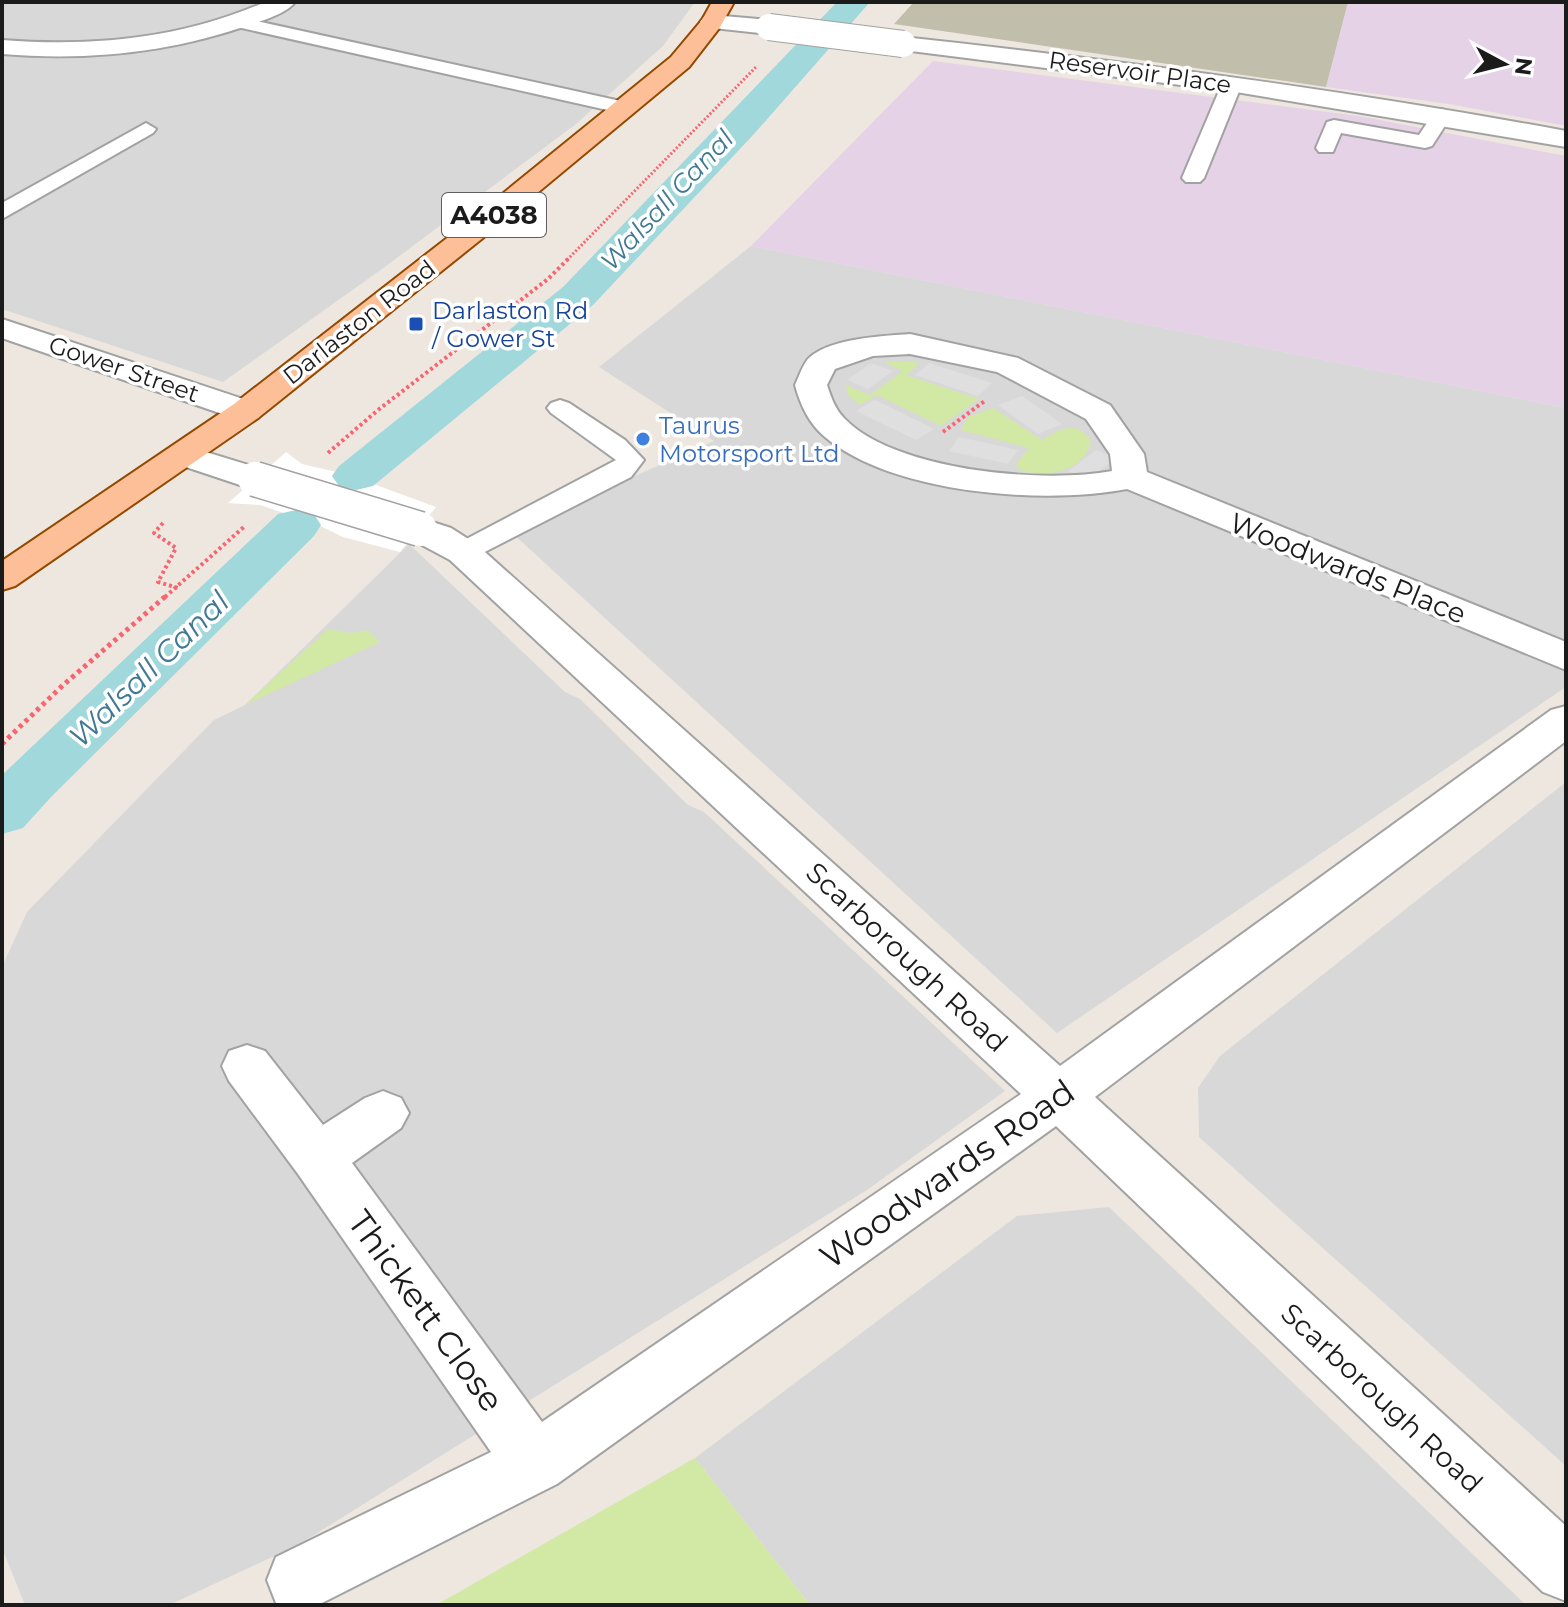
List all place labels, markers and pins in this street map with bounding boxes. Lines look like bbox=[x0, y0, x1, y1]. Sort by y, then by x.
place label: Darlaston Rd / Gower St bbox=[431, 296, 588, 353]
marker: Darlaston Rd / Gower St bbox=[407, 315, 425, 333]
place label: Taurus Motorsport Ltd bbox=[659, 411, 840, 468]
marker: Taurus Motorsport Ltd bbox=[634, 430, 652, 448]

